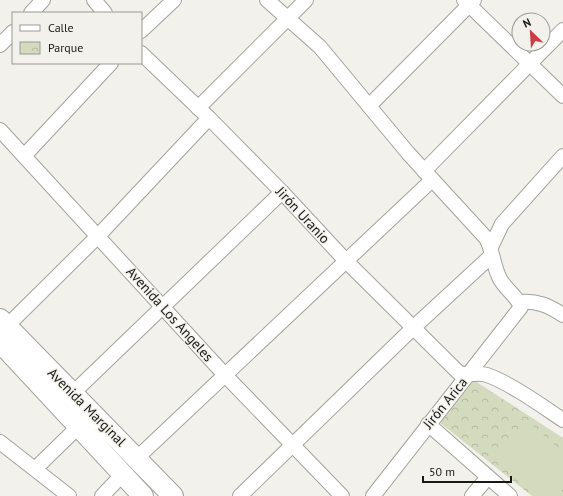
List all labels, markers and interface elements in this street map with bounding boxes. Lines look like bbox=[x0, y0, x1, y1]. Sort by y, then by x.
legend bbox=[12, 12, 142, 64]
north arrow bbox=[511, 12, 551, 52]
text: N bbox=[521, 15, 533, 31]
text: Calle bbox=[48, 20, 74, 35]
text: Parque bbox=[48, 40, 83, 55]
street label: Jirón Uranio bbox=[271, 182, 334, 247]
street label: Avenida Los Angeles bbox=[123, 263, 217, 365]
street label: Avenida Marginal bbox=[44, 364, 130, 450]
street label: Jirón Arica bbox=[418, 374, 471, 433]
scale bar bbox=[423, 458, 511, 484]
text: 50 m bbox=[429, 464, 455, 479]

